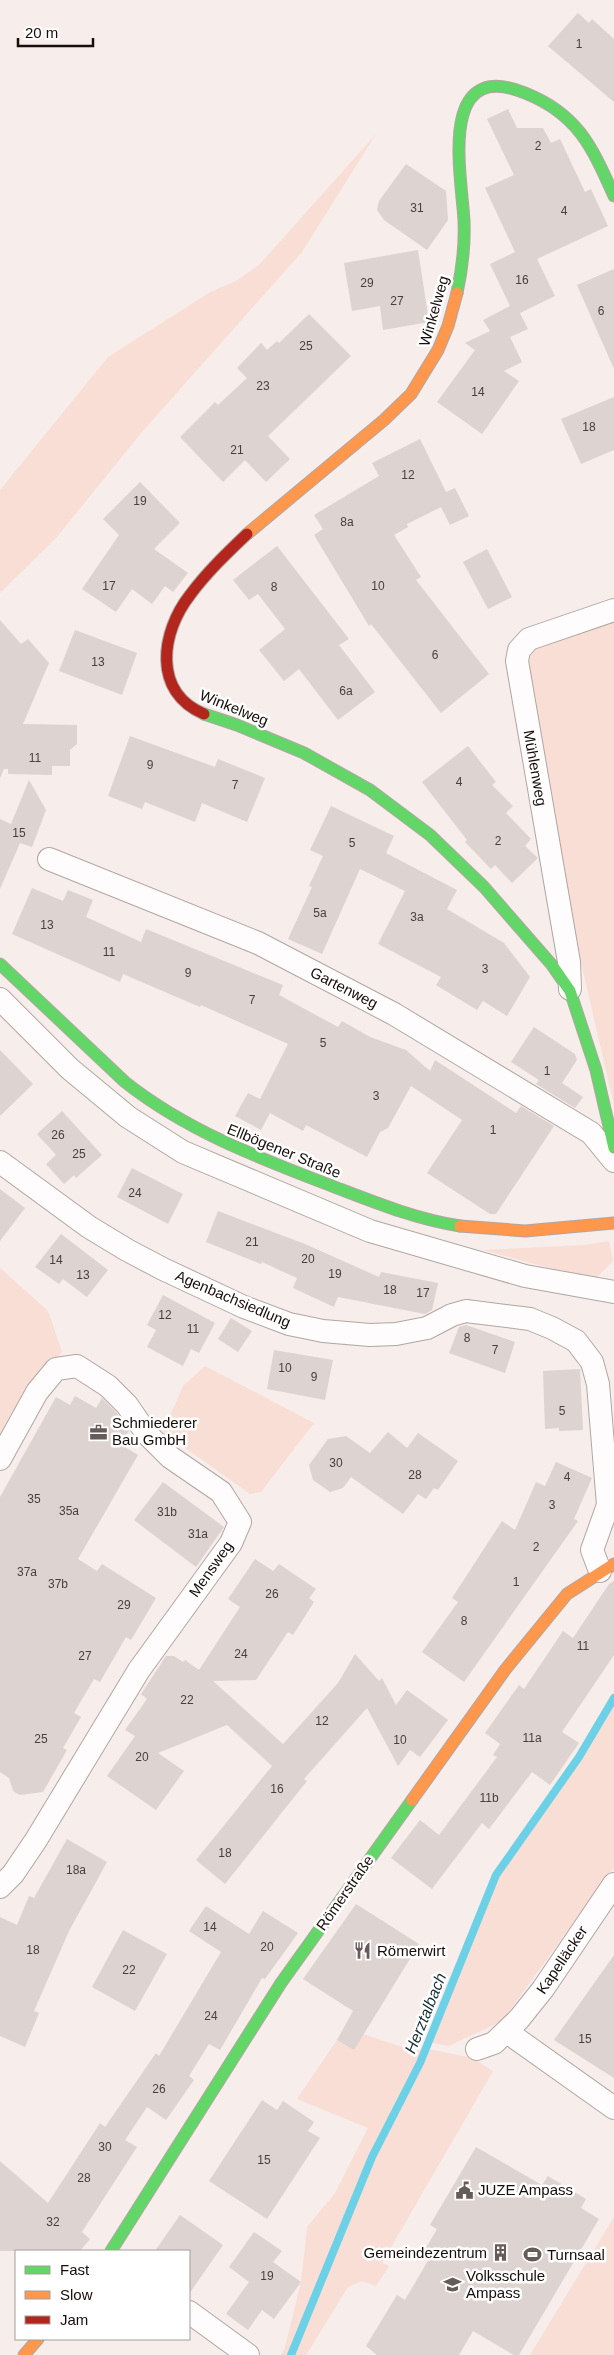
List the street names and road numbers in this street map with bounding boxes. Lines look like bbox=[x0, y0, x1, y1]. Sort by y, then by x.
street label: Winkelweg bbox=[415, 274, 452, 348]
street label: Winkelweg bbox=[197, 686, 271, 729]
street label: Mühlenweg bbox=[520, 729, 551, 807]
street label: Gartenweg bbox=[308, 963, 381, 1012]
street label: Ellbögener Straße bbox=[225, 1120, 343, 1181]
street label: Agenbachsiedlung bbox=[173, 1267, 293, 1330]
street label: Mensweg bbox=[185, 1538, 236, 1600]
street label: Römerstraße bbox=[313, 1852, 377, 1933]
street label: Kapelläcker bbox=[533, 1922, 591, 1997]

